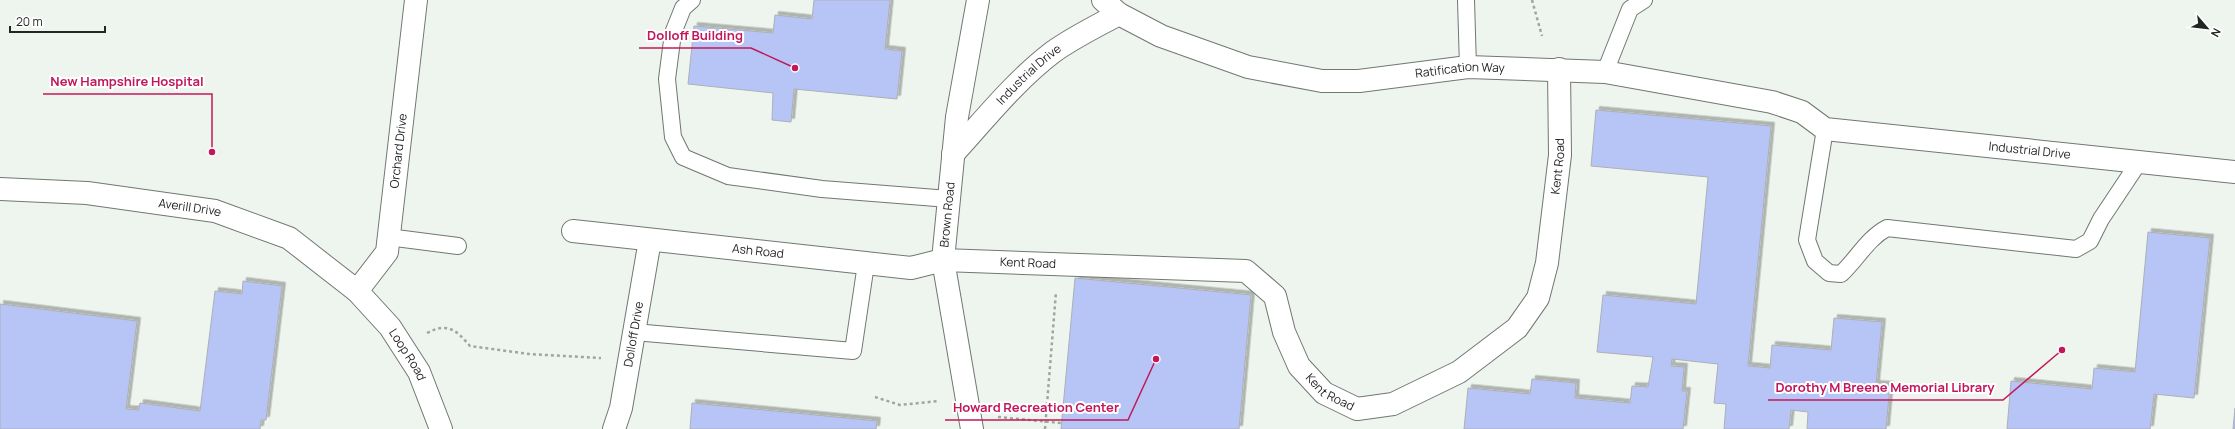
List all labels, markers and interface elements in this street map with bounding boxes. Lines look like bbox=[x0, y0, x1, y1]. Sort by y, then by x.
scale bar bbox=[10, 8, 105, 34]
north arrow bbox=[2187, 8, 2227, 48]
text: 20 m bbox=[16, 13, 43, 30]
callout: Dolloff Building bbox=[639, 23, 751, 48]
text: Dolloff Building bbox=[647, 26, 743, 44]
text: N bbox=[2208, 26, 2225, 40]
street label: Industrial Drive bbox=[992, 40, 1064, 108]
street label: Ratification Way bbox=[1414, 58, 1506, 82]
callout: New Hampshire Hospital bbox=[43, 69, 212, 94]
text: New Hampshire Hospital bbox=[50, 72, 204, 90]
street label: Orchard Drive bbox=[385, 112, 411, 189]
street label: Industrial Drive bbox=[1988, 137, 2072, 163]
street label: Kent Road bbox=[1546, 138, 1568, 195]
street label: Brown Road bbox=[935, 181, 959, 248]
street label: Averill Drive bbox=[157, 194, 224, 221]
street label: Ash Road bbox=[731, 239, 785, 262]
street label: Kent Road bbox=[999, 253, 1056, 272]
street label: Dolloff Drive bbox=[619, 300, 647, 368]
street label: Loop Road bbox=[385, 325, 430, 383]
street label: Kent Road bbox=[1302, 369, 1357, 414]
callout: Dorothy M Breene Memorial Library bbox=[1768, 375, 2003, 400]
text: Dorothy M Breene Memorial Library bbox=[1775, 378, 1995, 396]
callout: Howard Recreation Center bbox=[945, 395, 1128, 420]
text: Howard Recreation Center bbox=[953, 398, 1119, 416]

